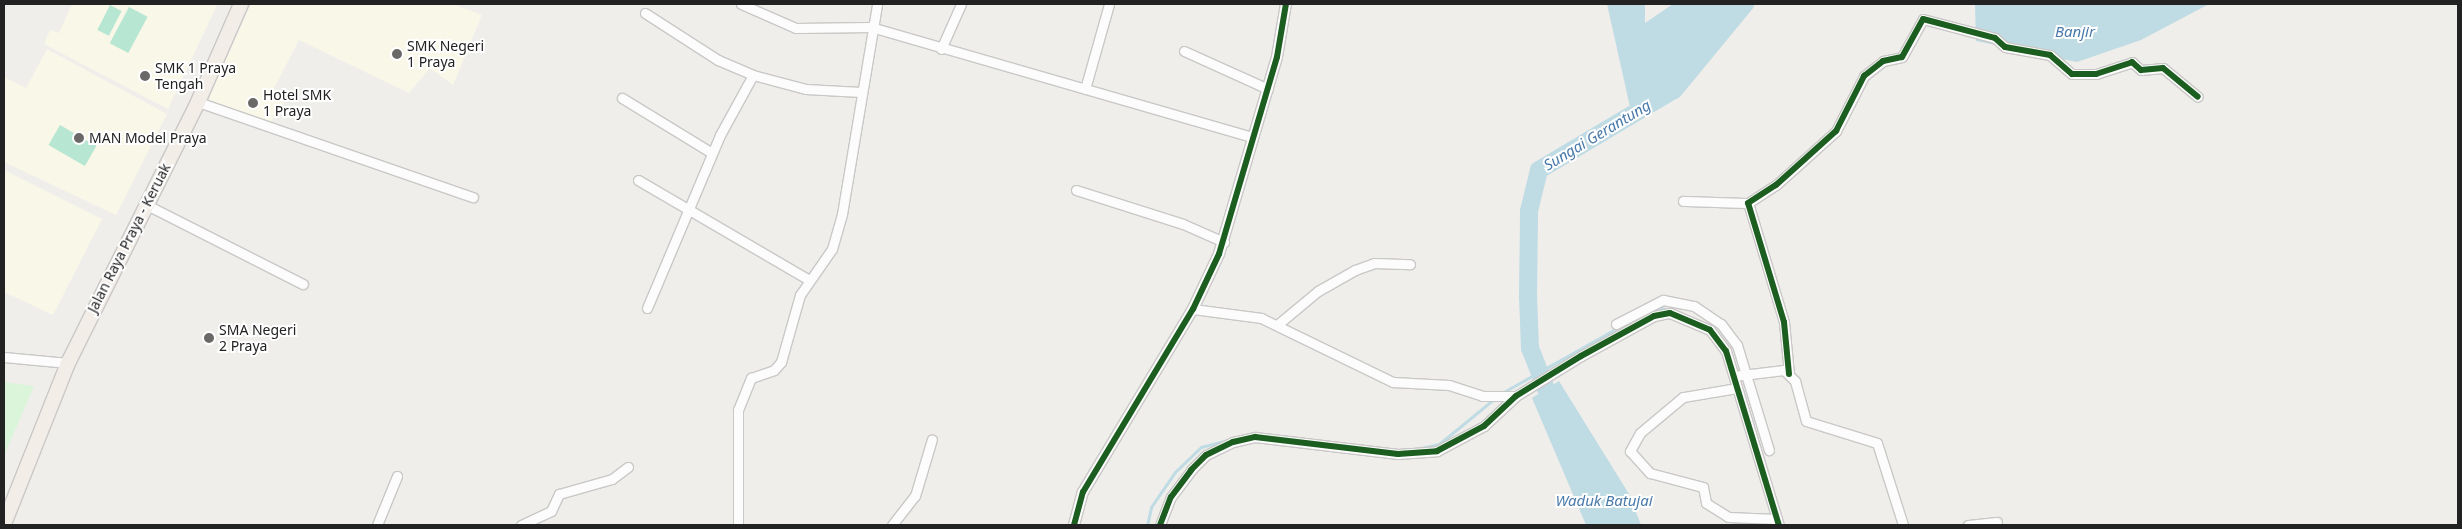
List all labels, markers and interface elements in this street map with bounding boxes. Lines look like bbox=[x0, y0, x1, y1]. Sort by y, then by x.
water label: Banjir bbox=[2055, 23, 2095, 41]
place label: SMK Negeri 1 Praya bbox=[407, 38, 484, 70]
marker: SMK Negeri 1 Praya bbox=[391, 48, 403, 60]
place label: SMK 1 Praya Tengah bbox=[155, 60, 236, 92]
marker: SMK 1 Praya Tengah bbox=[139, 70, 151, 82]
place label: Hotel SMK 1 Praya bbox=[263, 87, 331, 120]
water label: Sungai Gerantung bbox=[1540, 96, 1654, 174]
marker: Hotel SMK 1 Praya bbox=[247, 97, 259, 109]
place label: MAN Model Praya bbox=[89, 130, 207, 146]
marker: MAN Model Praya bbox=[73, 132, 85, 144]
street label: Jalan Raya Praya - Keruak bbox=[84, 160, 174, 316]
place label: SMA Negeri 2 Praya bbox=[219, 322, 296, 354]
marker: SMA Negeri 2 Praya bbox=[203, 332, 215, 344]
water label: Waduk Batujai bbox=[1555, 492, 1653, 510]

